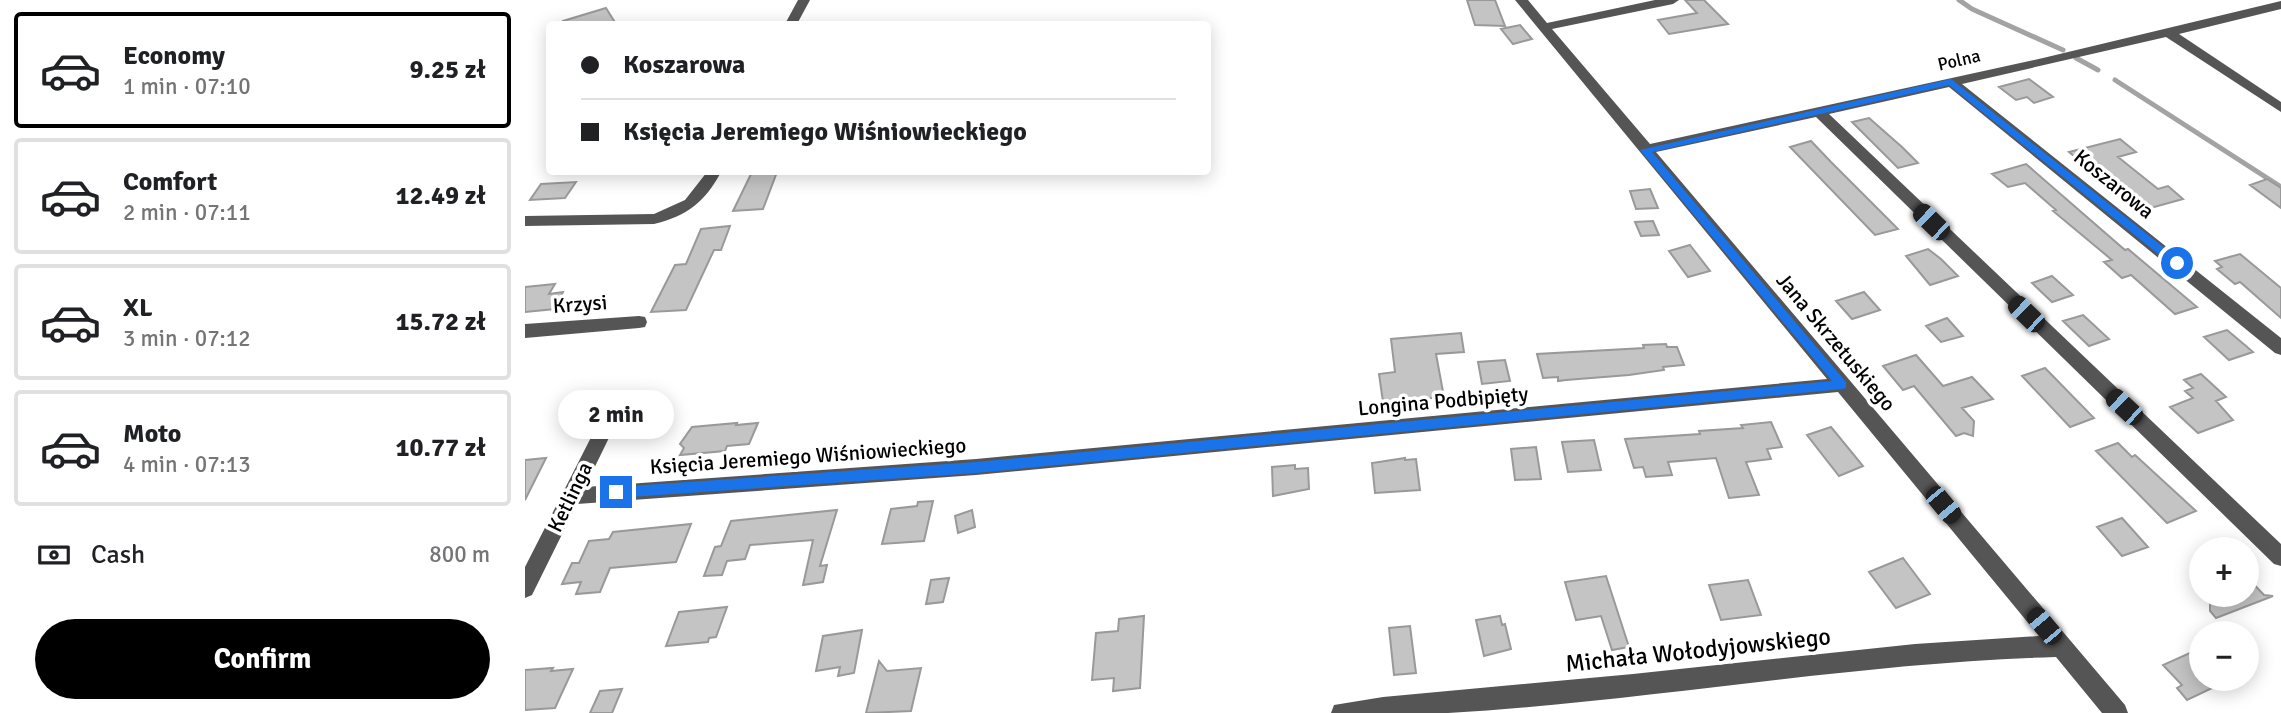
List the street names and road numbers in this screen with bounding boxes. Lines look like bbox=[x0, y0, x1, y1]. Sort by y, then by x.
street label: Polna bbox=[1935, 44, 1983, 76]
street label: Koszarowa bbox=[2069, 144, 2159, 224]
street label: Jana Skrzetuskiego bbox=[1771, 268, 1901, 416]
street label: Krzysi bbox=[552, 289, 608, 319]
street label: Longina Podbipięty bbox=[1357, 381, 1529, 421]
street label: Księcia Jeremiego Wiśniowieckiego bbox=[649, 432, 967, 480]
street label: Ketlinga bbox=[542, 458, 598, 536]
street label: Michała Wołodyjowskiego bbox=[1564, 621, 1832, 679]

